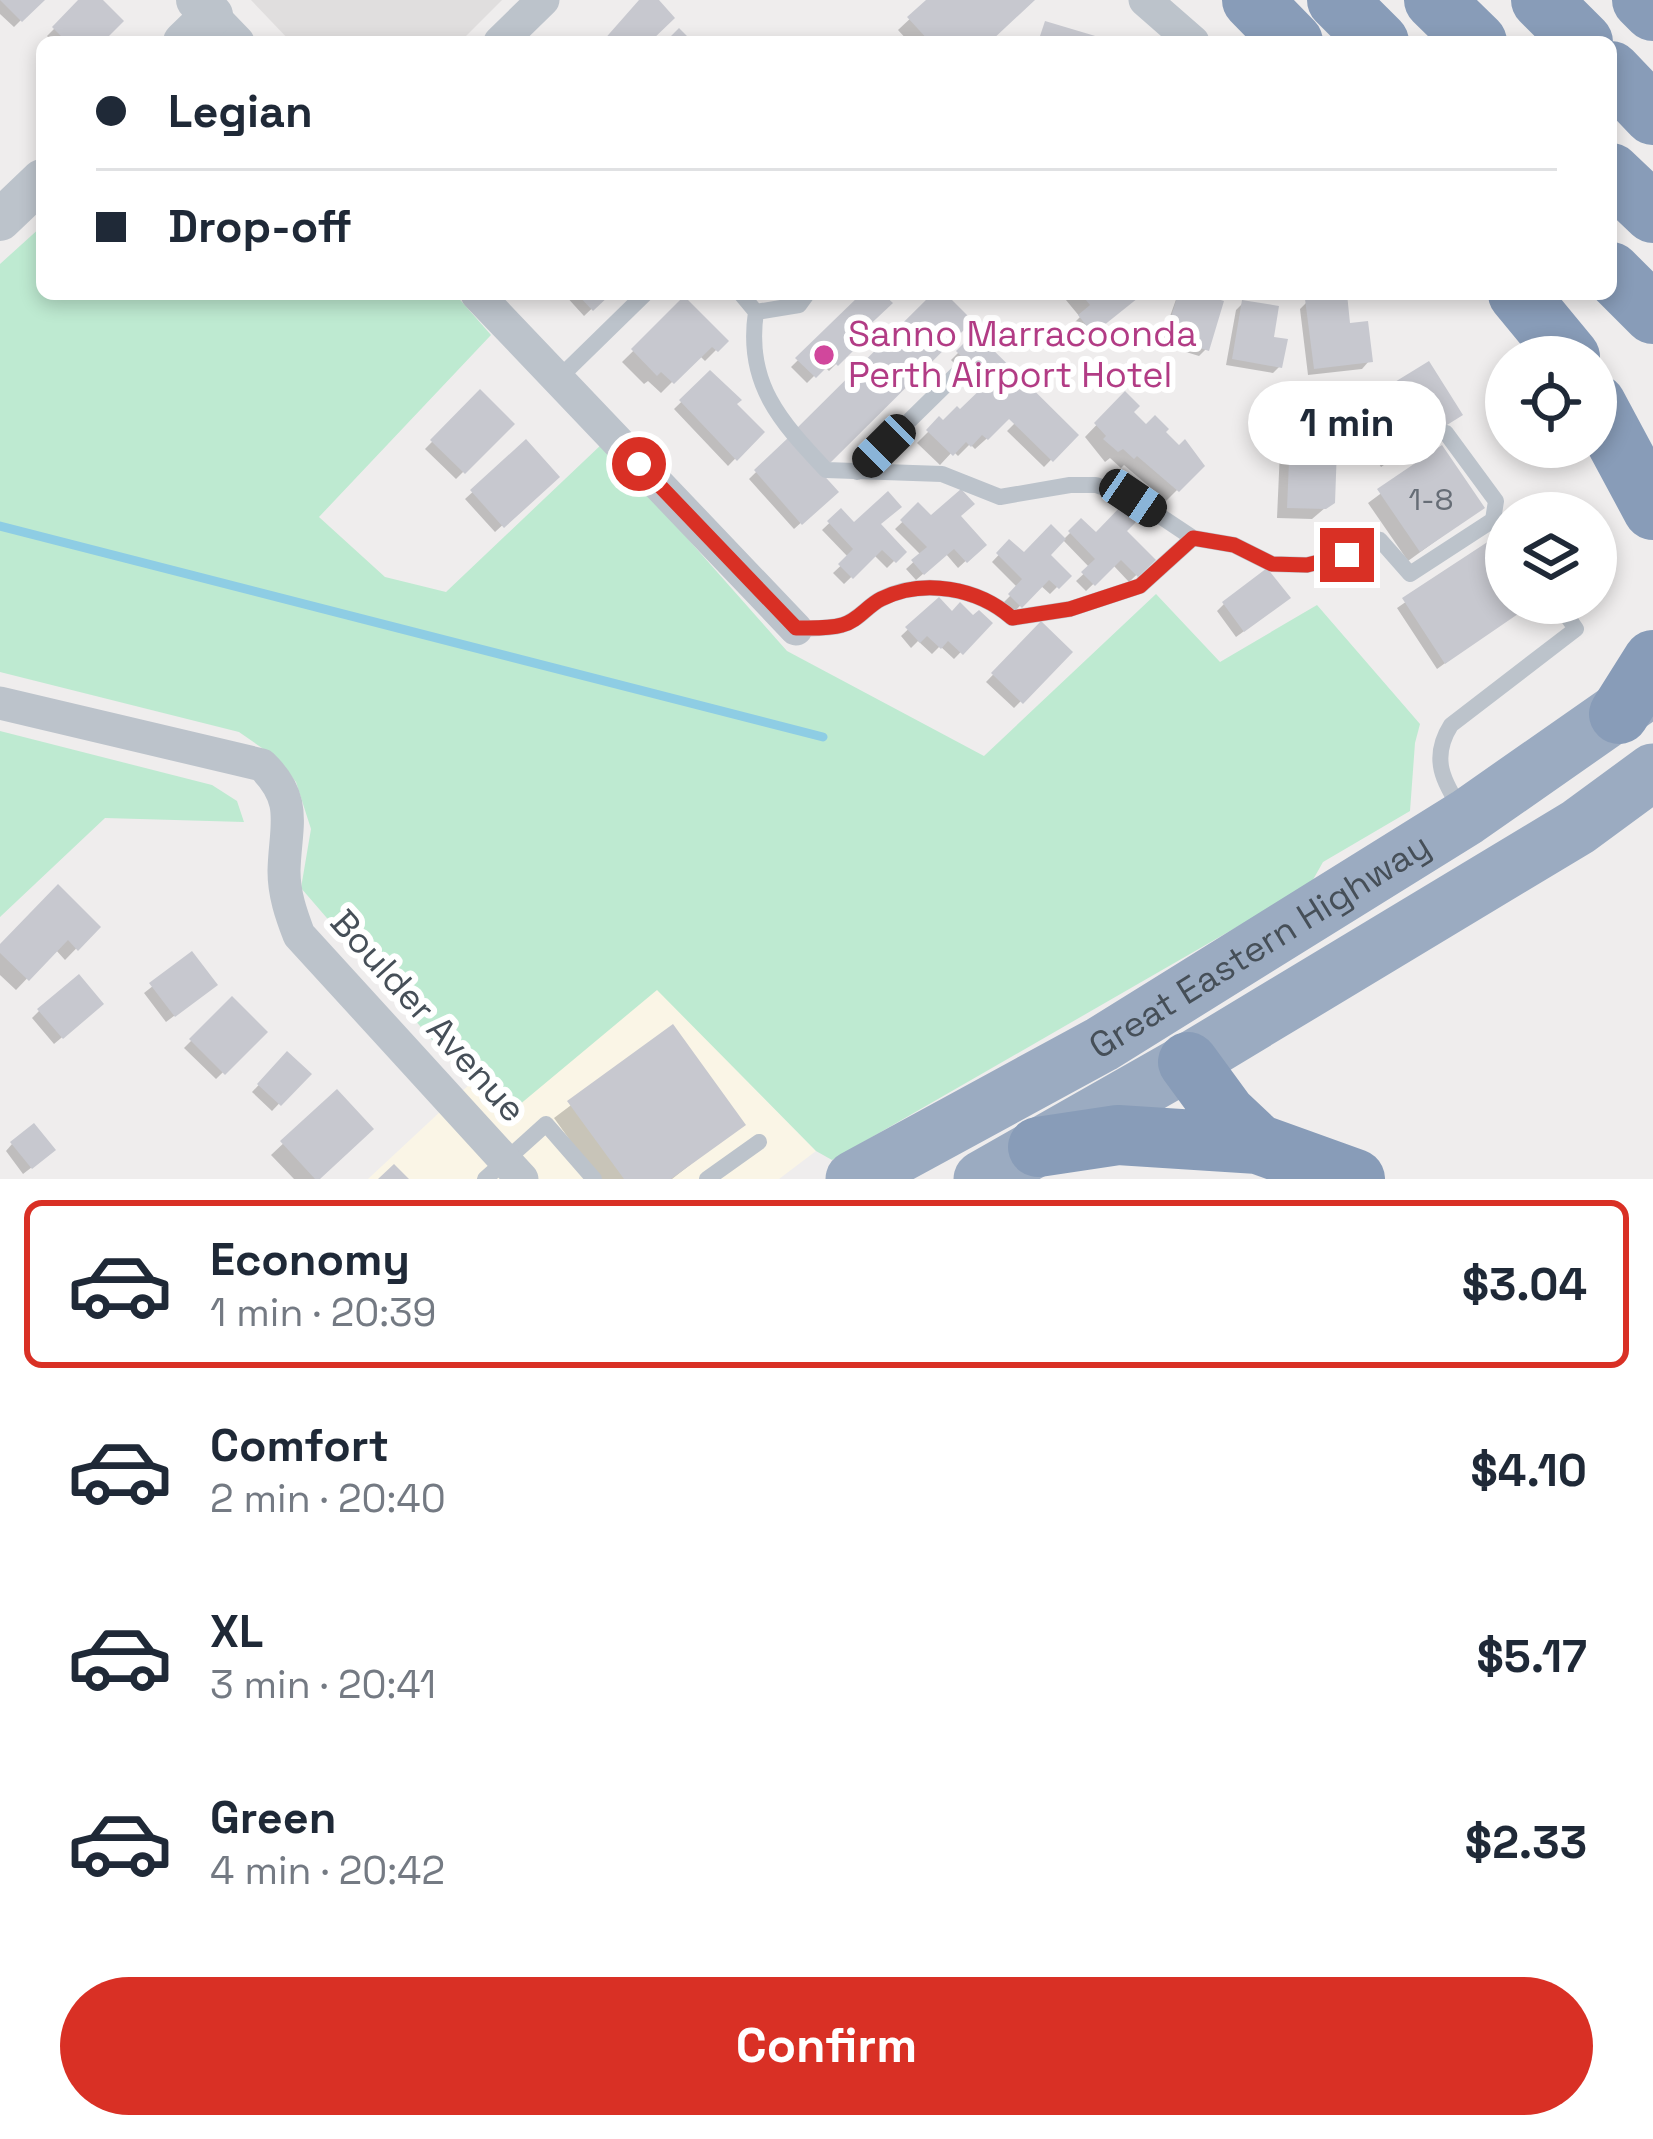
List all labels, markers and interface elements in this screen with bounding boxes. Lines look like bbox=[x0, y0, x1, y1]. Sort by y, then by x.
text: Legian bbox=[168, 83, 313, 140]
text: Drop-off bbox=[168, 198, 352, 255]
place label: Sanno Marracoonda Perth Airport Hotel bbox=[848, 311, 1197, 398]
map controls bbox=[1485, 336, 1617, 624]
button: locate bbox=[1485, 336, 1617, 468]
marker: Sanno Marracoonda Perth Airport Hotel bbox=[811, 342, 837, 368]
callout: 1 min bbox=[1248, 381, 1446, 465]
text: 1 min bbox=[1299, 398, 1395, 447]
car bbox=[846, 408, 922, 484]
route start bbox=[612, 437, 666, 491]
car bbox=[1093, 463, 1173, 533]
house number: 1-8 bbox=[1409, 480, 1453, 519]
button: layers bbox=[1485, 492, 1617, 624]
route end bbox=[1320, 528, 1374, 582]
street label: Great Eastern Highway bbox=[1081, 823, 1439, 1069]
street label: Boulder Avenue bbox=[320, 900, 536, 1132]
icon: car bbox=[66, 1230, 174, 1338]
text: Economy bbox=[210, 1231, 410, 1288]
text: $3.04 bbox=[1462, 1256, 1587, 1313]
text: 1 min · 20:39 bbox=[210, 1288, 436, 1337]
icon: car bbox=[66, 1416, 174, 1524]
text: Comfort bbox=[210, 1417, 389, 1474]
text: $4.10 bbox=[1471, 1442, 1587, 1499]
text: 2 min · 20:40 bbox=[210, 1474, 446, 1523]
icon: car bbox=[66, 1602, 174, 1710]
text: XL bbox=[210, 1603, 263, 1660]
text: $5.17 bbox=[1476, 1628, 1587, 1685]
text: 3 min · 20:41 bbox=[210, 1660, 436, 1709]
icon: car bbox=[66, 1788, 174, 1896]
text: Green bbox=[210, 1789, 336, 1846]
text: $2.33 bbox=[1465, 1814, 1587, 1871]
text: 4 min · 20:42 bbox=[210, 1846, 445, 1895]
button: Confirm bbox=[60, 1977, 1593, 2115]

